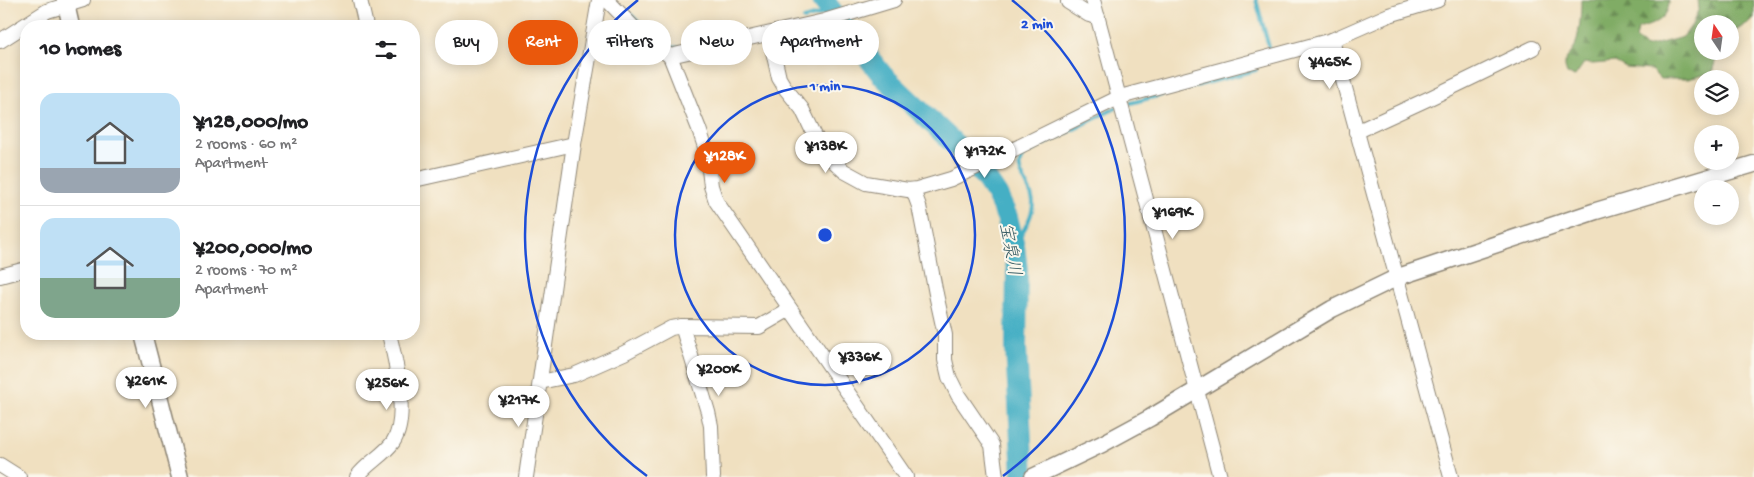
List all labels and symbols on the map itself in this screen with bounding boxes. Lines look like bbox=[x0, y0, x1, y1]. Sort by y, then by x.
north arrow bbox=[1694, 15, 1739, 60]
text: 2 min bbox=[1021, 16, 1054, 34]
pin: ¥465K bbox=[1295, 48, 1365, 90]
text: 1 min bbox=[809, 78, 841, 96]
pin: ¥138K bbox=[791, 132, 861, 174]
pin: ¥172K bbox=[950, 136, 1020, 179]
pin: ¥128K bbox=[690, 142, 760, 184]
pin: ¥169K bbox=[1138, 198, 1208, 240]
water label: 宝泉川 bbox=[994, 221, 1025, 278]
centre of rings bbox=[816, 226, 834, 244]
pin: ¥336K bbox=[825, 342, 895, 385]
pin: ¥200K bbox=[684, 354, 754, 397]
pin: ¥261K bbox=[111, 366, 181, 409]
pin: ¥256K bbox=[352, 368, 422, 411]
pin: ¥217K bbox=[484, 386, 554, 428]

